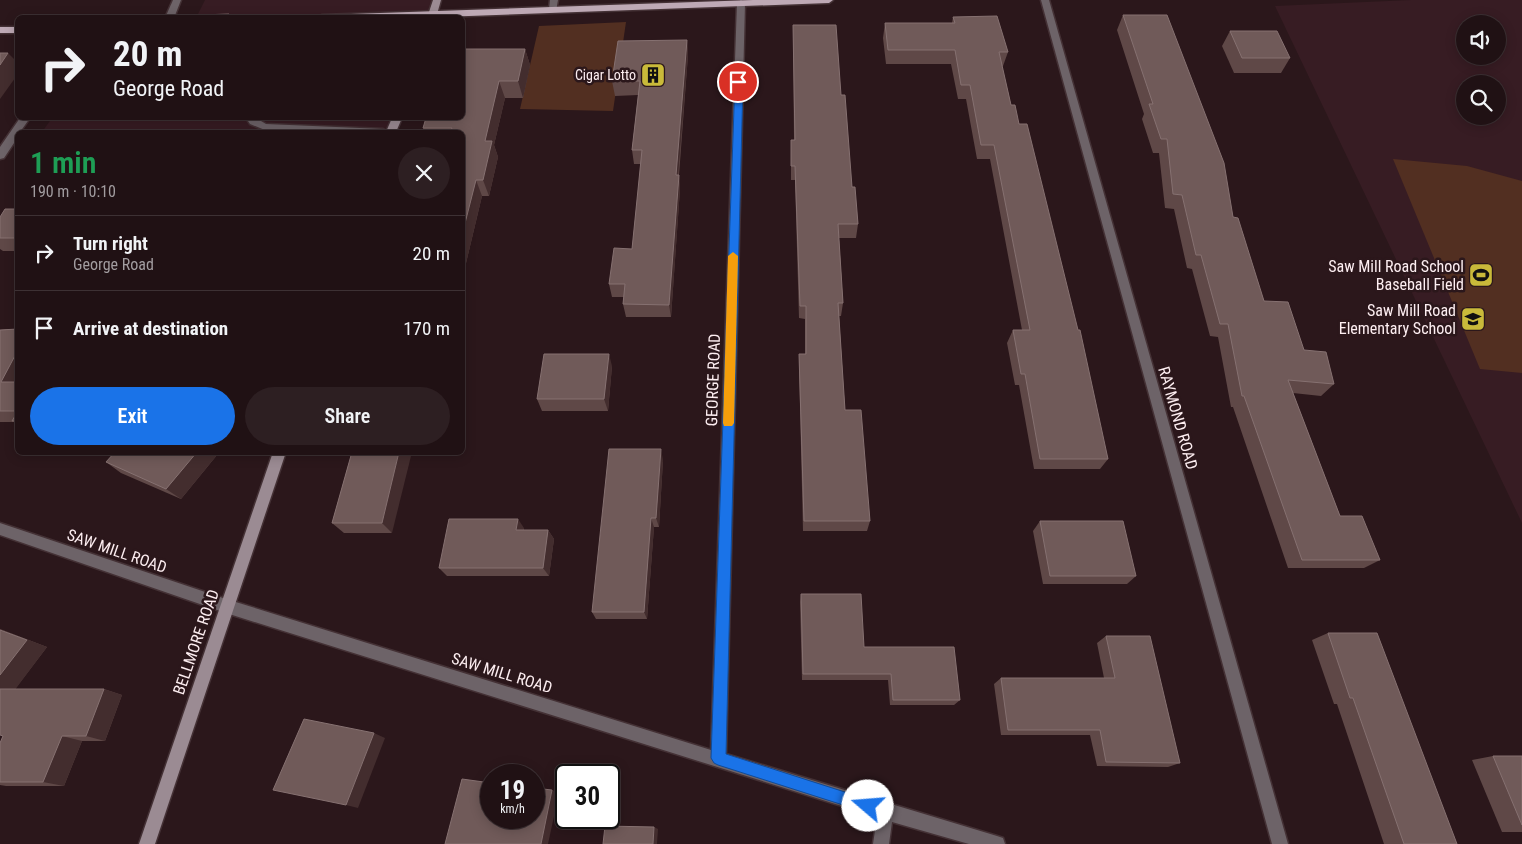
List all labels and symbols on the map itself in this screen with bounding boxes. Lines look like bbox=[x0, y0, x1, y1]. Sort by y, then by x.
pin bbox=[717, 61, 759, 103]
building icon: Cigar Lotto bbox=[640, 62, 666, 88]
place label: Cigar Lotto bbox=[575, 67, 636, 83]
place label: Saw Mill Road School Baseball Field bbox=[1328, 257, 1464, 294]
sports icon: Saw Mill Road School Baseball Field bbox=[1468, 262, 1494, 288]
place label: Saw Mill Road Elementary School bbox=[1339, 301, 1456, 338]
school or university icon: Saw Mill Road Elementary School bbox=[1460, 306, 1486, 332]
street label: GEORGE ROAD bbox=[702, 333, 724, 427]
street label: RAYMOND ROAD bbox=[1154, 364, 1202, 472]
street label: SAW MILL ROAD bbox=[65, 525, 169, 577]
street label: BELLMORE ROAD bbox=[169, 587, 223, 697]
street label: SAW MILL ROAD bbox=[449, 649, 555, 697]
speed limit sign: 30 bbox=[555, 764, 620, 829]
position arrow bbox=[841, 779, 893, 831]

